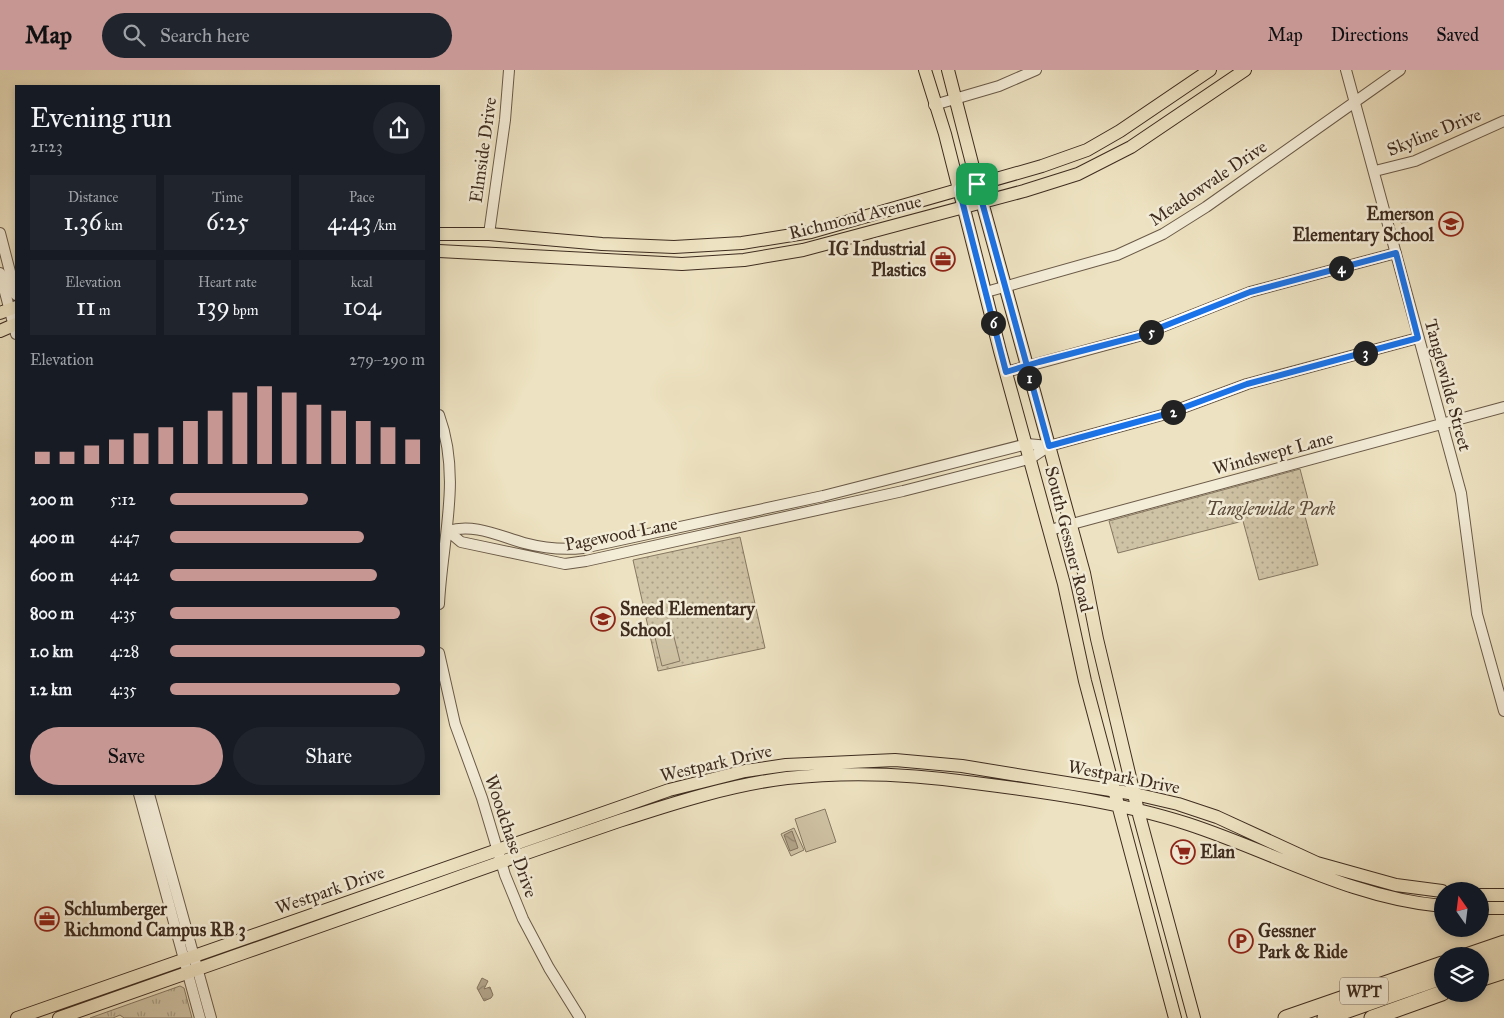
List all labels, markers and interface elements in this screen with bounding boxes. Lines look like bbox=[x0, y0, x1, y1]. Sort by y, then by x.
search box bbox=[102, 13, 452, 58]
text: Map bbox=[25, 20, 72, 50]
icon: search bbox=[120, 21, 148, 49]
text: Search here bbox=[160, 24, 250, 47]
text: Map bbox=[1267, 24, 1303, 46]
text: Directions bbox=[1331, 24, 1408, 46]
text: Saved bbox=[1436, 24, 1479, 46]
street label: Elmside Drive bbox=[465, 96, 501, 204]
text: Evening run bbox=[30, 100, 172, 135]
button: share bbox=[373, 102, 425, 154]
street label: Skyline Drive bbox=[1384, 103, 1484, 161]
street label: Meadowvale Drive bbox=[1145, 135, 1271, 231]
text: 21:23 bbox=[30, 137, 63, 156]
pin bbox=[956, 163, 998, 205]
icon: arrive bbox=[963, 170, 991, 198]
text: Distance bbox=[68, 189, 118, 206]
text: Time bbox=[212, 189, 243, 206]
text: Pace bbox=[349, 189, 375, 206]
street label: Richmond Avenue bbox=[786, 190, 924, 244]
place label: Emerson Elementary School bbox=[1292, 203, 1435, 247]
text: 1.36 bbox=[64, 206, 101, 237]
text: 6:25 bbox=[206, 206, 249, 237]
text: 4:43 bbox=[327, 206, 371, 237]
school or university icon: Emerson Elementary School bbox=[1438, 211, 1464, 237]
text: km bbox=[101, 217, 123, 234]
text: /km bbox=[371, 217, 396, 234]
place label: IG Industrial Plastics bbox=[828, 238, 927, 281]
office icon: IG Industrial Plastics bbox=[930, 246, 956, 272]
pin: 4 bbox=[1328, 256, 1354, 280]
text: 4 bbox=[1338, 260, 1345, 277]
text: Elevation bbox=[65, 274, 121, 291]
text: Heart rate bbox=[198, 274, 257, 291]
text: kcal bbox=[351, 274, 373, 291]
text: 11 bbox=[76, 291, 96, 322]
text: 139 bbox=[197, 291, 230, 322]
text: 104 bbox=[343, 291, 381, 322]
text: m bbox=[96, 302, 110, 319]
text: bpm bbox=[230, 302, 258, 319]
pin: 6 bbox=[980, 310, 1006, 336]
text: 6 bbox=[990, 315, 997, 332]
street label: Tanglewilde Street bbox=[1419, 316, 1476, 454]
pin: 5 bbox=[1138, 320, 1164, 344]
text: 5 bbox=[1148, 324, 1155, 341]
pin: 3 bbox=[1352, 340, 1378, 366]
text: 3 bbox=[1363, 345, 1368, 362]
text: Elevation bbox=[30, 350, 94, 369]
text: 279–290 m bbox=[349, 350, 425, 369]
pin: 1 bbox=[1016, 366, 1042, 390]
text: 1 bbox=[1027, 370, 1032, 387]
pin: 2 bbox=[1160, 400, 1186, 424]
text: 2 bbox=[1170, 404, 1177, 421]
street label: Windswept Lane bbox=[1210, 426, 1336, 480]
street label: South Gessner Road bbox=[1040, 464, 1098, 614]
text: 200 m bbox=[30, 490, 73, 509]
text: 5:12 bbox=[110, 490, 136, 509]
park label: Tanglewilde Park bbox=[1206, 498, 1336, 520]
street label: Pagewood Lane bbox=[563, 512, 680, 557]
text: 400 m bbox=[30, 528, 74, 547]
text: 4:47 bbox=[110, 528, 140, 547]
text: 600 m bbox=[30, 566, 74, 585]
text: 4:42 bbox=[110, 566, 140, 585]
place label: Sneed Elementary School bbox=[620, 598, 756, 641]
text: 800 m bbox=[30, 604, 74, 623]
text: 4:35 bbox=[110, 604, 137, 623]
school or university icon: Sneed Elementary School bbox=[590, 606, 616, 632]
text: 1.0 km bbox=[30, 642, 73, 661]
text: 4:28 bbox=[110, 642, 139, 661]
text: 1.2 km bbox=[30, 680, 72, 699]
text: 4:35 bbox=[110, 680, 137, 699]
button: Save bbox=[30, 727, 223, 785]
button: Share bbox=[233, 727, 425, 785]
street label: Westpark Drive bbox=[658, 739, 774, 787]
street label: Westpark Drive bbox=[1066, 755, 1182, 799]
street label: Woodchase Drive bbox=[480, 772, 542, 900]
supermarket icon: Elan bbox=[1170, 839, 1196, 865]
place label: Elan bbox=[1200, 841, 1235, 863]
street label: Westpark Drive bbox=[273, 861, 387, 919]
north arrow bbox=[1434, 882, 1489, 938]
map controls bbox=[1434, 882, 1489, 1002]
place label: Schlumberger Richmond Campus RB 3 bbox=[64, 898, 246, 942]
office icon: Schlumberger Richmond Campus RB 3 bbox=[34, 906, 60, 932]
place label: Gessner Park & Ride bbox=[1258, 920, 1348, 963]
parking icon: Gessner Park & Ride bbox=[1228, 928, 1254, 954]
button: layers bbox=[1434, 947, 1489, 1002]
road number: WPT bbox=[1340, 978, 1388, 1004]

